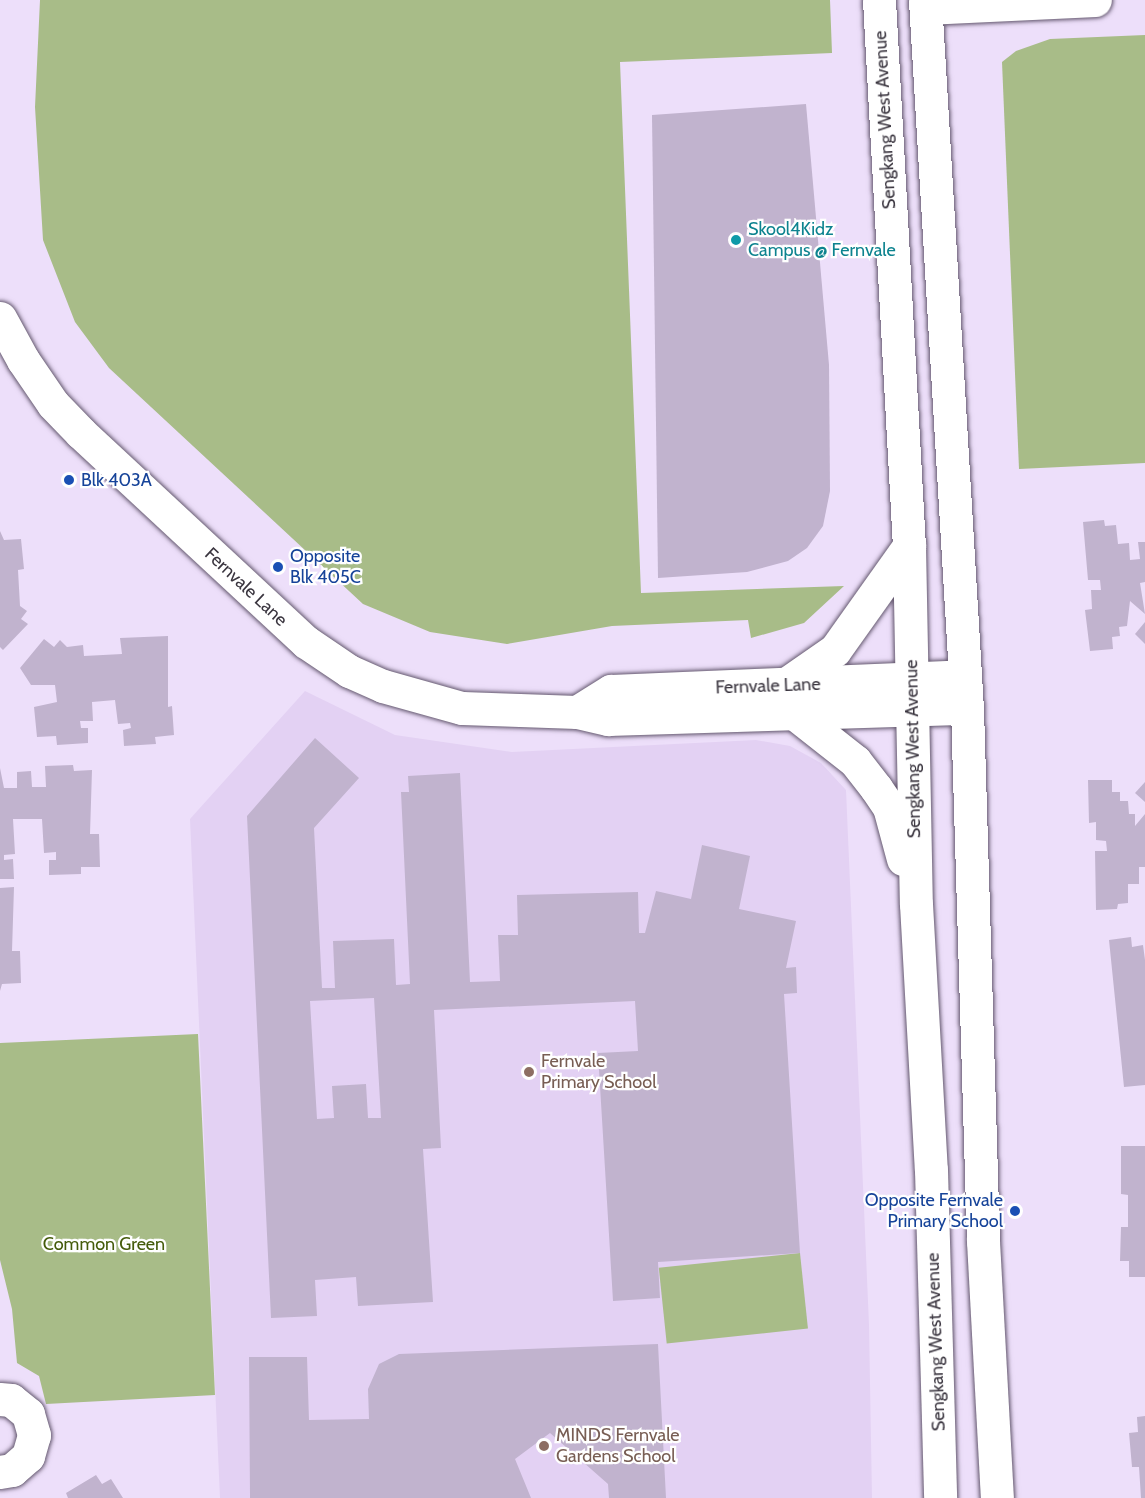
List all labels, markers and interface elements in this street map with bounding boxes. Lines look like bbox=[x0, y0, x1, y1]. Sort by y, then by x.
street label: Sengkang West Avenue bbox=[870, 30, 900, 210]
place label: Skool4Kidz Campus @ Fernvale bbox=[748, 219, 896, 262]
marker: Skool4Kidz Campus @ Fernvale bbox=[729, 233, 743, 247]
place label: Blk 403A bbox=[81, 469, 152, 491]
marker: Blk 403A bbox=[62, 473, 76, 487]
street label: Fernvale Lane bbox=[200, 543, 292, 631]
place label: Opposite Blk 405C bbox=[290, 546, 361, 588]
marker: Opposite Blk 405C bbox=[271, 560, 285, 574]
street label: Sengkang West Avenue bbox=[901, 660, 925, 838]
street label: Fernvale Lane bbox=[715, 673, 821, 699]
place label: Fernvale Primary School bbox=[541, 1051, 656, 1094]
marker: Fernvale Primary School bbox=[522, 1065, 536, 1079]
place label: Opposite Fernvale Primary School bbox=[865, 1190, 1003, 1232]
marker: Opposite Fernvale Primary School bbox=[1008, 1204, 1022, 1218]
park label: Common Green bbox=[43, 1233, 165, 1255]
street label: Sengkang West Avenue bbox=[922, 1252, 950, 1432]
place label: MINDS Fernvale Gardens School bbox=[556, 1425, 680, 1468]
marker: MINDS Fernvale Gardens School bbox=[537, 1439, 551, 1453]

